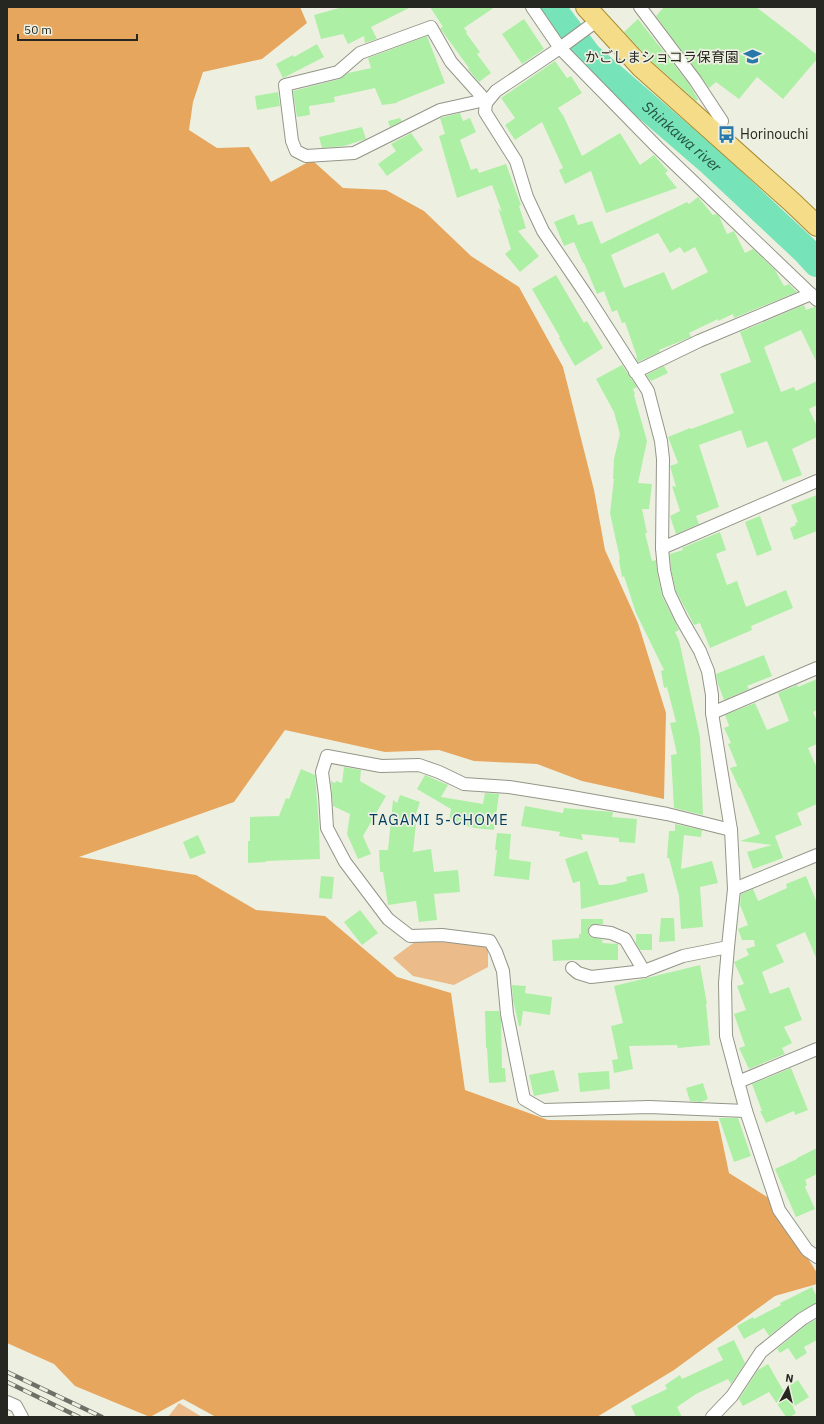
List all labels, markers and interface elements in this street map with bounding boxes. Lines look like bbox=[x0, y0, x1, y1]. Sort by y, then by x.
scale bar bbox=[18, 16, 137, 42]
text: 50 m bbox=[24, 22, 52, 37]
school or university icon: かごしまショコラ保育園 bbox=[742, 47, 762, 67]
place label: かごしまショコラ保育園 bbox=[585, 48, 739, 66]
water label: Shinkawa river bbox=[638, 97, 726, 176]
bus stop icon: Horinouchi bbox=[717, 124, 737, 144]
place label: Horinouchi bbox=[740, 125, 809, 143]
district label: TAGAMI 5-CHOME bbox=[369, 810, 509, 829]
north arrow bbox=[768, 1368, 808, 1408]
text: N bbox=[784, 1371, 794, 1386]

